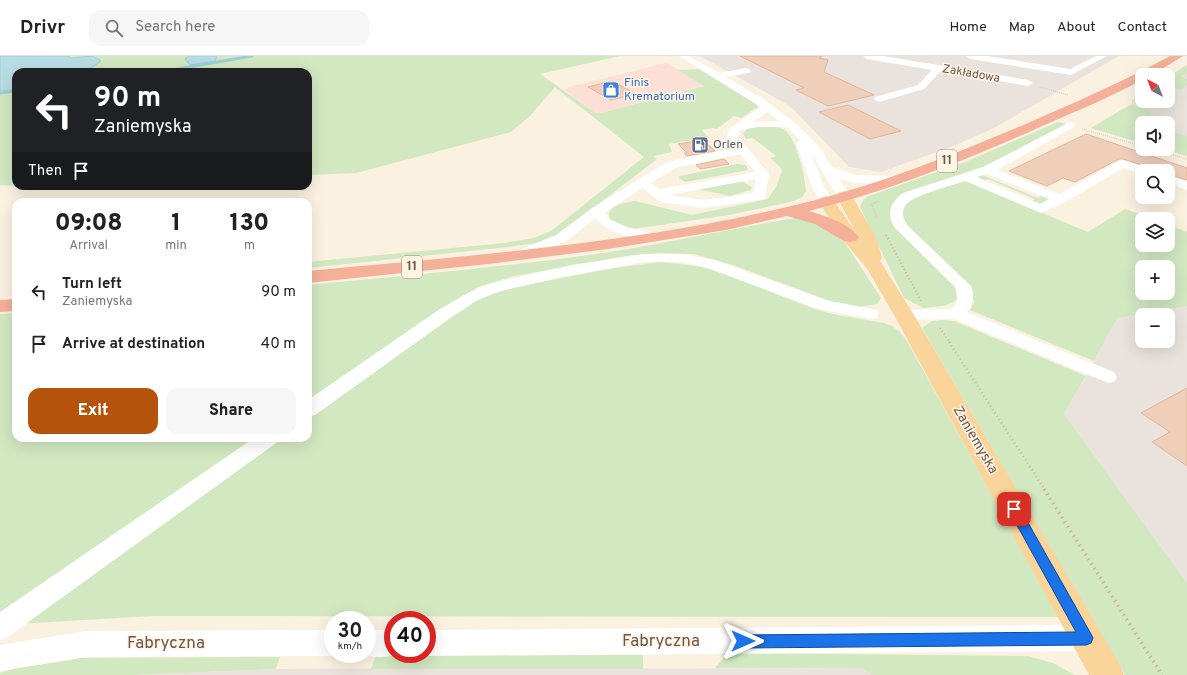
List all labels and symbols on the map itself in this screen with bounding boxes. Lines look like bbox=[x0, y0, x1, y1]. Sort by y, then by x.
street label: Zakładowa bbox=[941, 61, 1001, 87]
north arrow bbox=[1135, 68, 1175, 108]
place label: Finis Krematorium bbox=[624, 75, 695, 105]
shop icon: Finis Krematorium bbox=[601, 80, 621, 100]
fuel station icon: Orlen bbox=[690, 135, 710, 155]
place label: Orlen bbox=[713, 137, 743, 153]
road number: 11 bbox=[937, 150, 957, 172]
road number: 11 bbox=[402, 256, 422, 278]
street label: Zaniemyska bbox=[949, 403, 1001, 477]
pin bbox=[997, 492, 1031, 526]
speed limit sign: 40 bbox=[384, 611, 436, 663]
position arrow bbox=[722, 620, 764, 662]
street label: Fabryczna bbox=[622, 631, 700, 653]
street label: Fabryczna bbox=[127, 633, 205, 655]

